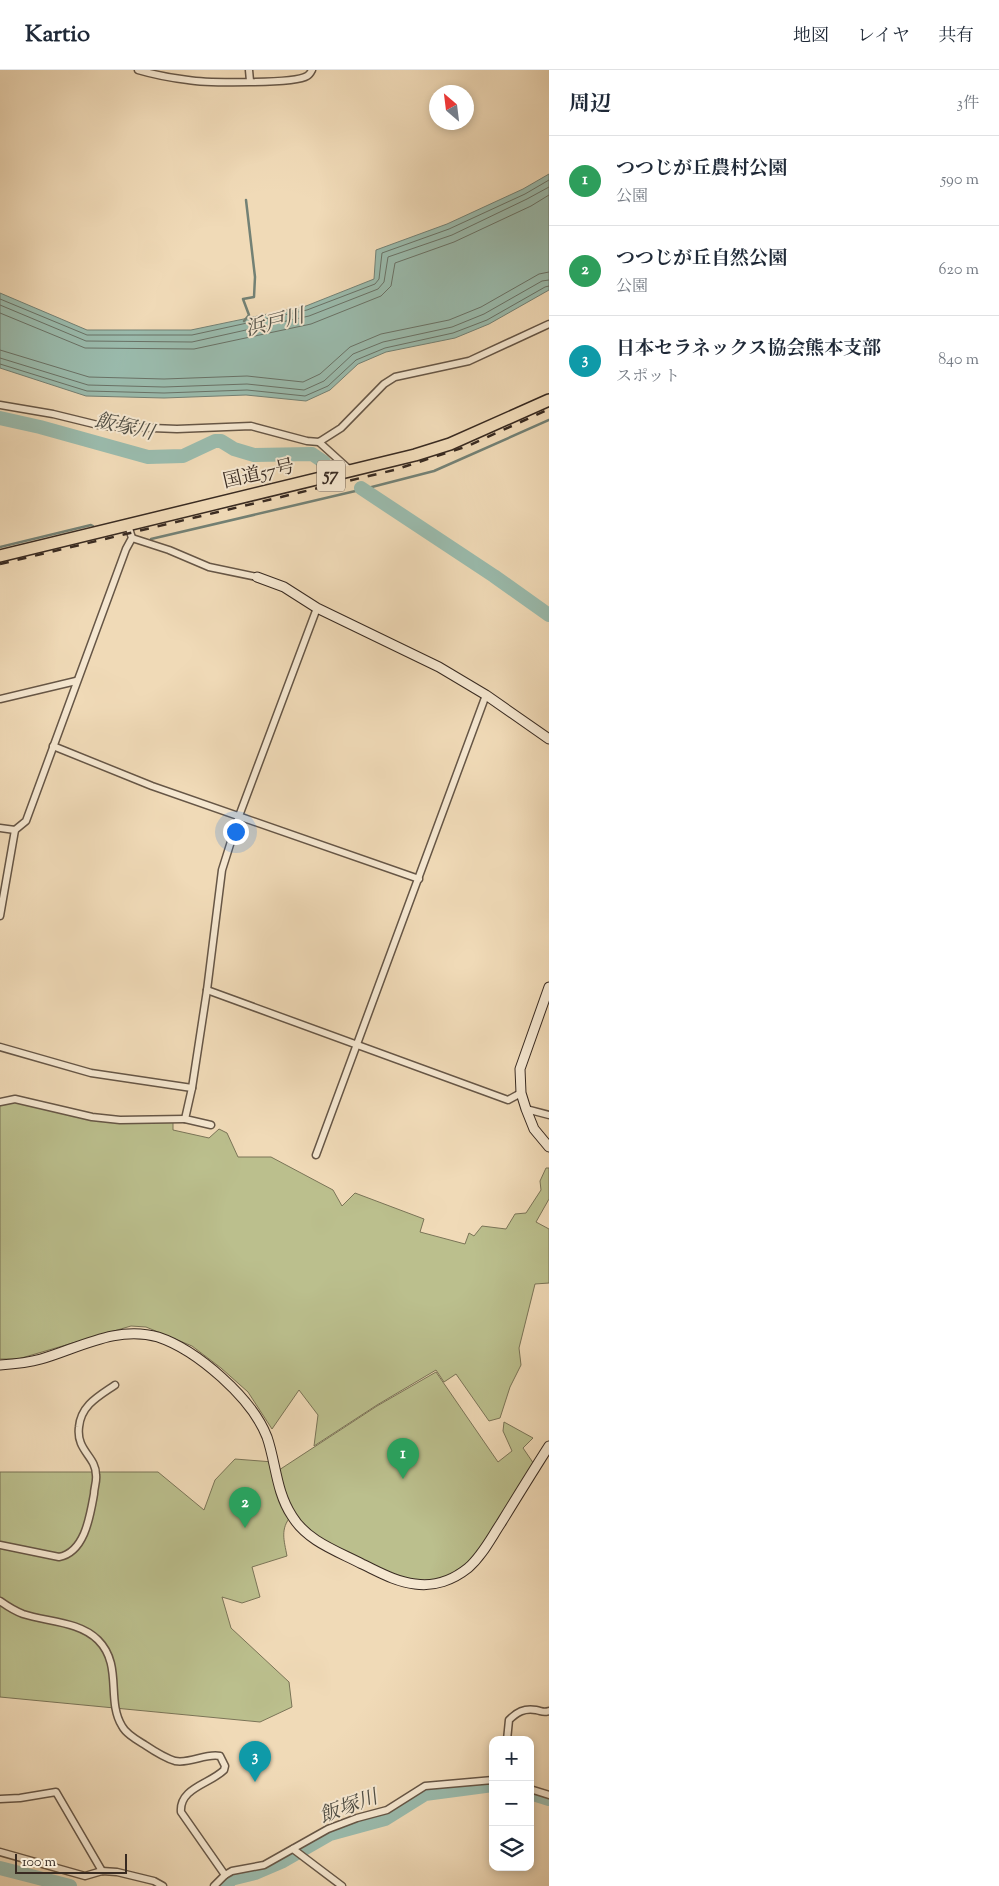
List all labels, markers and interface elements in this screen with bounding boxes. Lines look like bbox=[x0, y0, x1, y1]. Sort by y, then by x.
text: Kartio bbox=[25, 18, 90, 52]
text: 地図 bbox=[793, 24, 829, 50]
text: レイヤ bbox=[857, 24, 910, 50]
text: 共有 bbox=[938, 24, 974, 50]
north arrow bbox=[429, 85, 474, 130]
text: 周辺 bbox=[569, 90, 611, 120]
text: 3件 bbox=[957, 93, 979, 116]
text: つつじが丘農村公園 bbox=[616, 156, 787, 183]
text: 1 bbox=[582, 169, 588, 192]
text: 590 m bbox=[941, 169, 979, 192]
text: 公園 bbox=[616, 186, 648, 209]
text: つつじが丘自然公園 bbox=[616, 246, 787, 273]
text: 2 bbox=[581, 259, 589, 282]
text: 620 m bbox=[939, 259, 979, 282]
text: 公園 bbox=[616, 276, 648, 299]
water label: 浜戸川 bbox=[242, 302, 310, 345]
text: 日本セラネックス協会熊本支部 bbox=[616, 336, 881, 363]
text: 3 bbox=[582, 349, 588, 372]
text: 840 m bbox=[938, 349, 979, 372]
text: スポット bbox=[616, 366, 680, 389]
water label: 飯塚川 bbox=[92, 407, 158, 449]
street label: 国道57号 bbox=[220, 454, 298, 496]
road number: 57 bbox=[317, 461, 345, 492]
your location bbox=[223, 819, 249, 845]
pin: 1 bbox=[387, 1438, 419, 1479]
pin: 2 bbox=[229, 1487, 261, 1528]
map controls bbox=[489, 1736, 534, 1871]
button: + bbox=[489, 1736, 534, 1781]
pin: 3 bbox=[239, 1741, 271, 1782]
button: − bbox=[489, 1781, 534, 1826]
water label: 飯塚川 bbox=[316, 1783, 384, 1832]
button: layers bbox=[489, 1826, 534, 1871]
scale bar bbox=[15, 1851, 128, 1874]
text: 100 m bbox=[22, 1853, 56, 1873]

